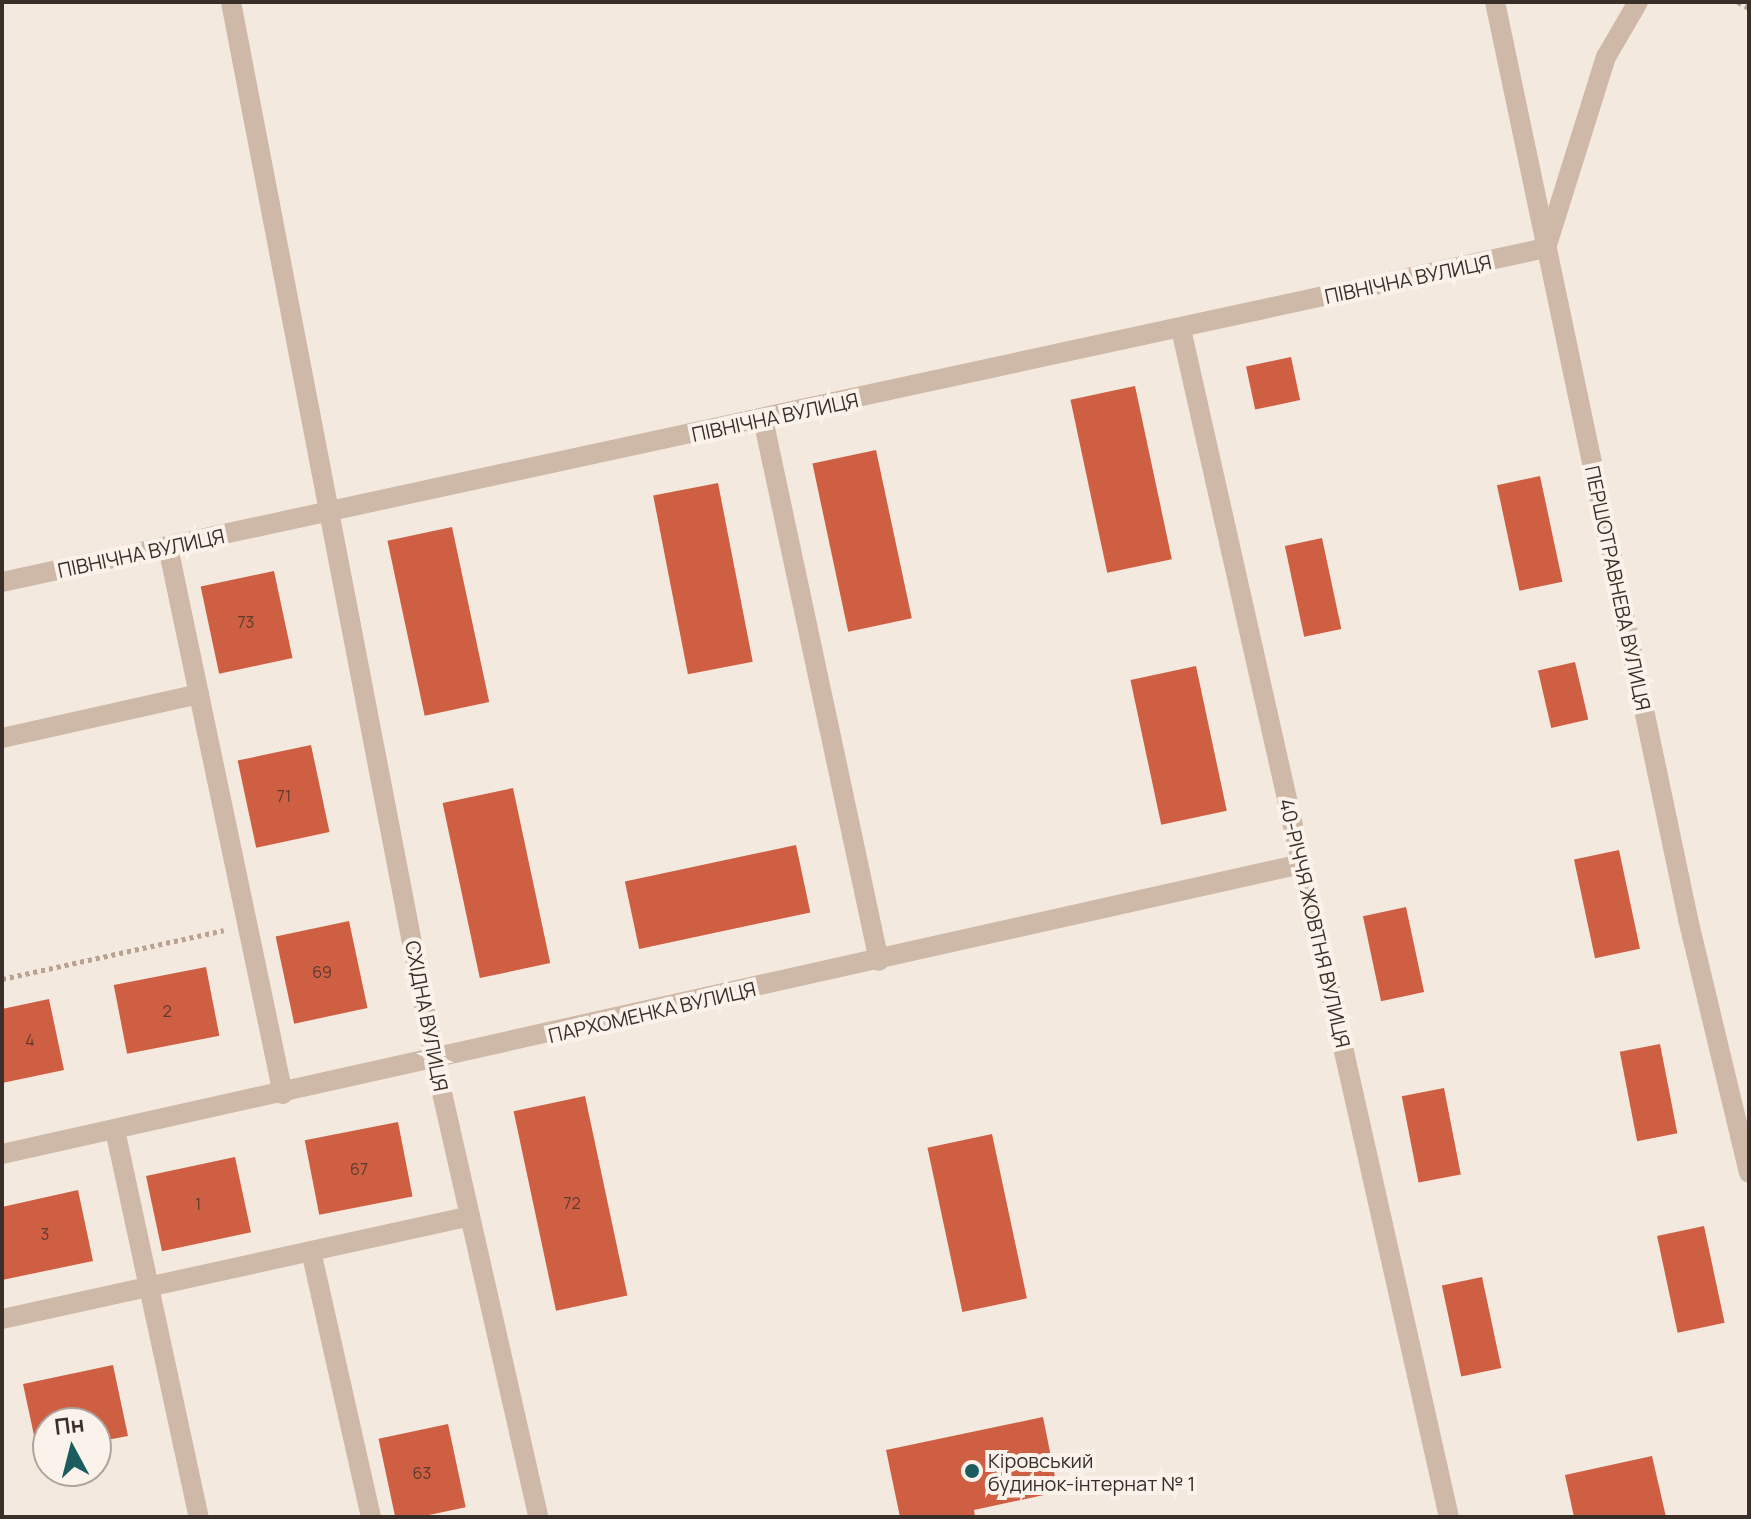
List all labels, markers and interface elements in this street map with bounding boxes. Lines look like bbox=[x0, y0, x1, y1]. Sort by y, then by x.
street label: ПІВНІЧНА ВУЛИЦЯ bbox=[1322, 250, 1494, 308]
street label: ПІВНІЧНА ВУЛИЦЯ bbox=[689, 388, 861, 446]
street label: ПЕРШОТРАВНЕВА ВУЛИЦЯ bbox=[1580, 464, 1656, 712]
street label: ПІВНІЧНА ВУЛИЦЯ bbox=[55, 524, 227, 582]
house number: 73 bbox=[238, 612, 254, 632]
house number: 71 bbox=[277, 786, 291, 806]
street label: 40-РІЧЧЯ ЖОВТНЯ ВУЛИЦЯ bbox=[1275, 796, 1355, 1050]
street label: СХІДНА ВУЛИЦЯ bbox=[401, 939, 453, 1093]
house number: 69 bbox=[312, 962, 332, 982]
street label: ПАРХОМЕНКА ВУЛИЦЯ bbox=[546, 976, 758, 1048]
house number: 2 bbox=[162, 1001, 172, 1021]
house number: 4 bbox=[25, 1030, 35, 1050]
house number: 67 bbox=[350, 1159, 368, 1179]
house number: 72 bbox=[563, 1193, 581, 1213]
house number: 1 bbox=[195, 1194, 201, 1214]
house number: 3 bbox=[41, 1224, 49, 1244]
north arrow bbox=[32, 1407, 112, 1487]
text: Пн bbox=[53, 1408, 86, 1442]
place label: Кіровський будинок-інтернат № 1 bbox=[988, 1448, 1195, 1495]
marker: Кіровський будинок-інтернат № 1 bbox=[963, 1462, 981, 1480]
house number: 63 bbox=[413, 1463, 431, 1483]

